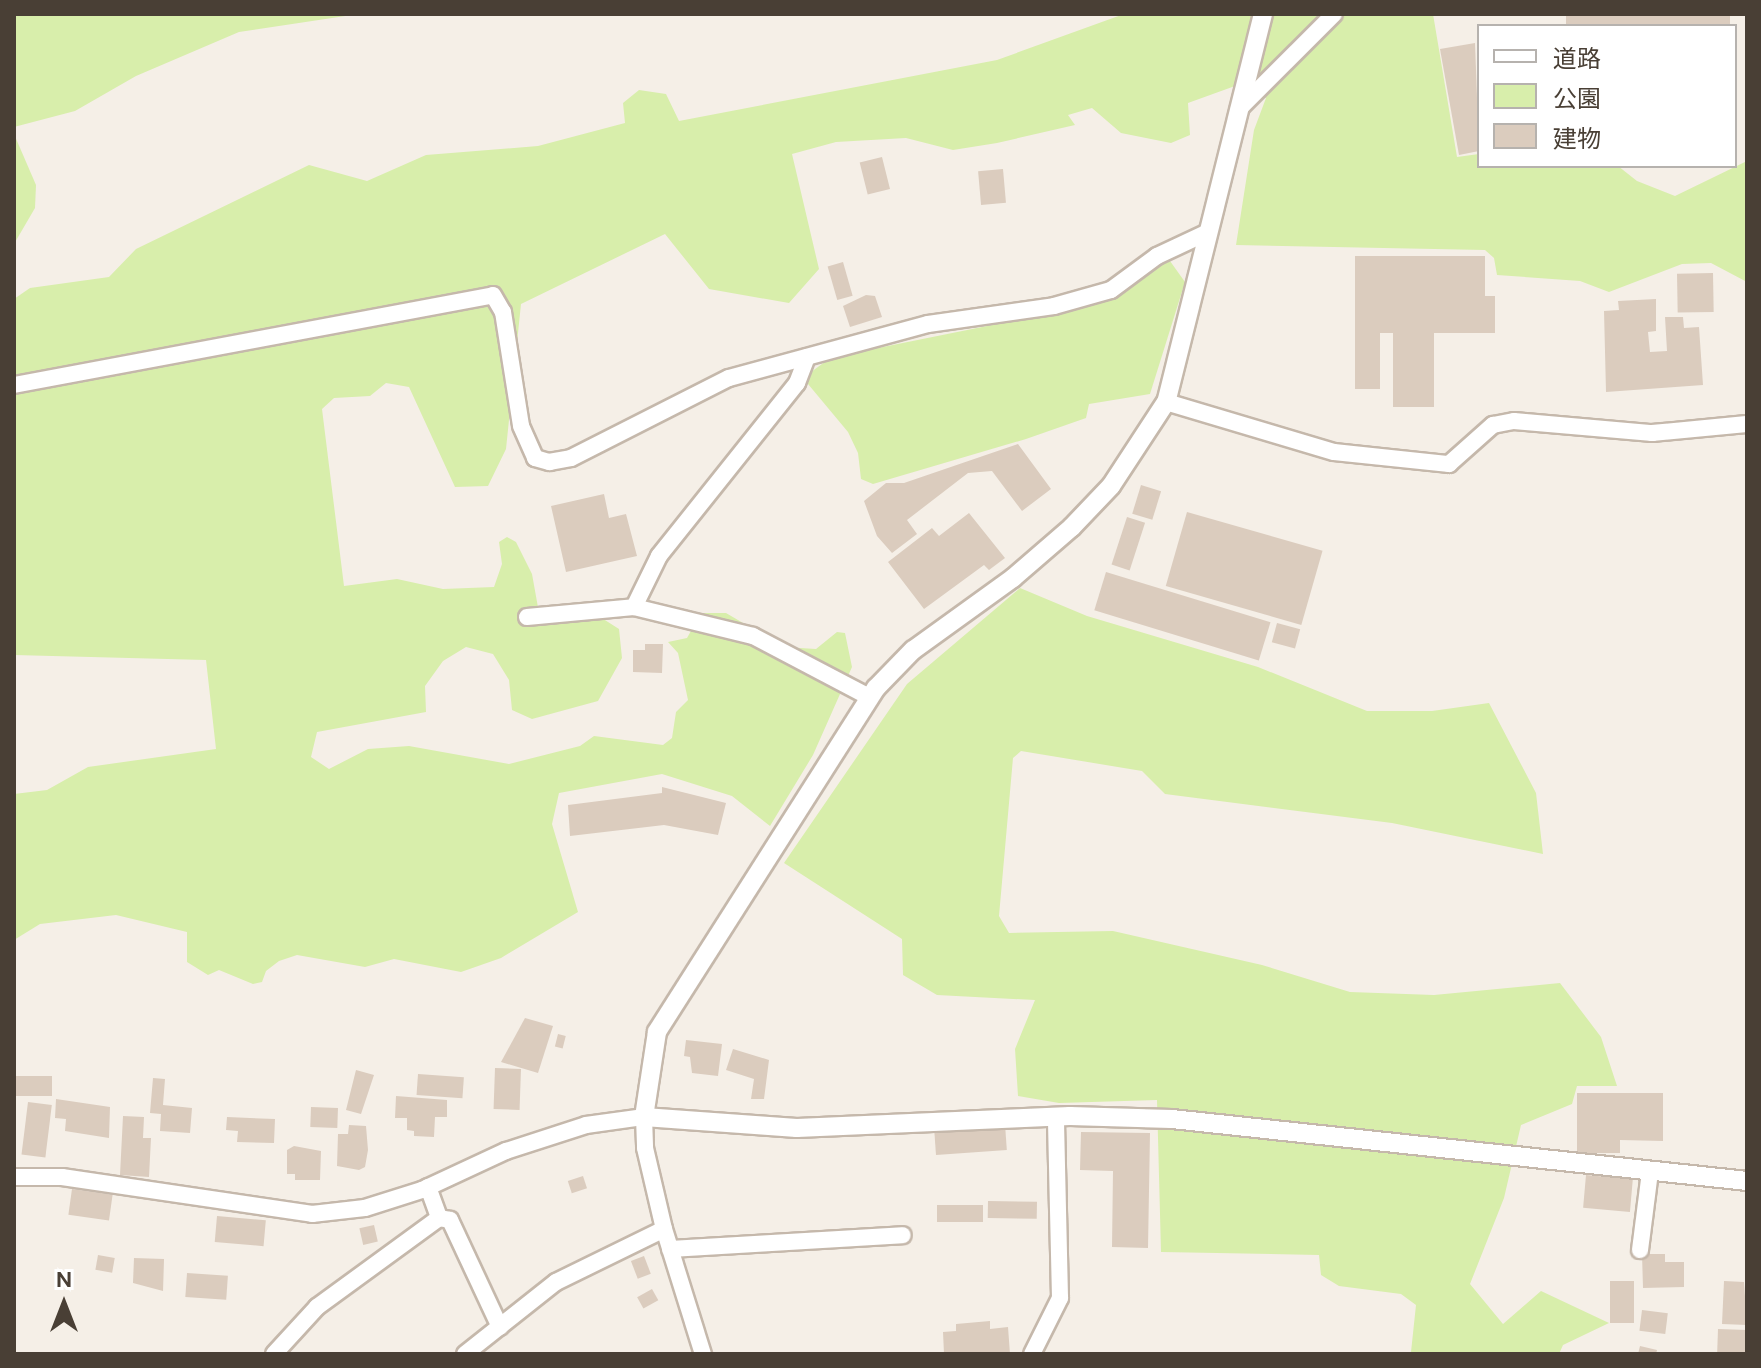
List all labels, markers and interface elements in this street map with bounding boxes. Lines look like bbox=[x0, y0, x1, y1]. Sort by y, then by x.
legend bbox=[1477, 24, 1737, 168]
text: 道路 bbox=[1553, 43, 1601, 74]
text: 公園 bbox=[1553, 83, 1601, 114]
text: 建物 bbox=[1553, 123, 1601, 154]
north arrow bbox=[24, 1264, 104, 1344]
text: N bbox=[56, 1265, 72, 1294]

